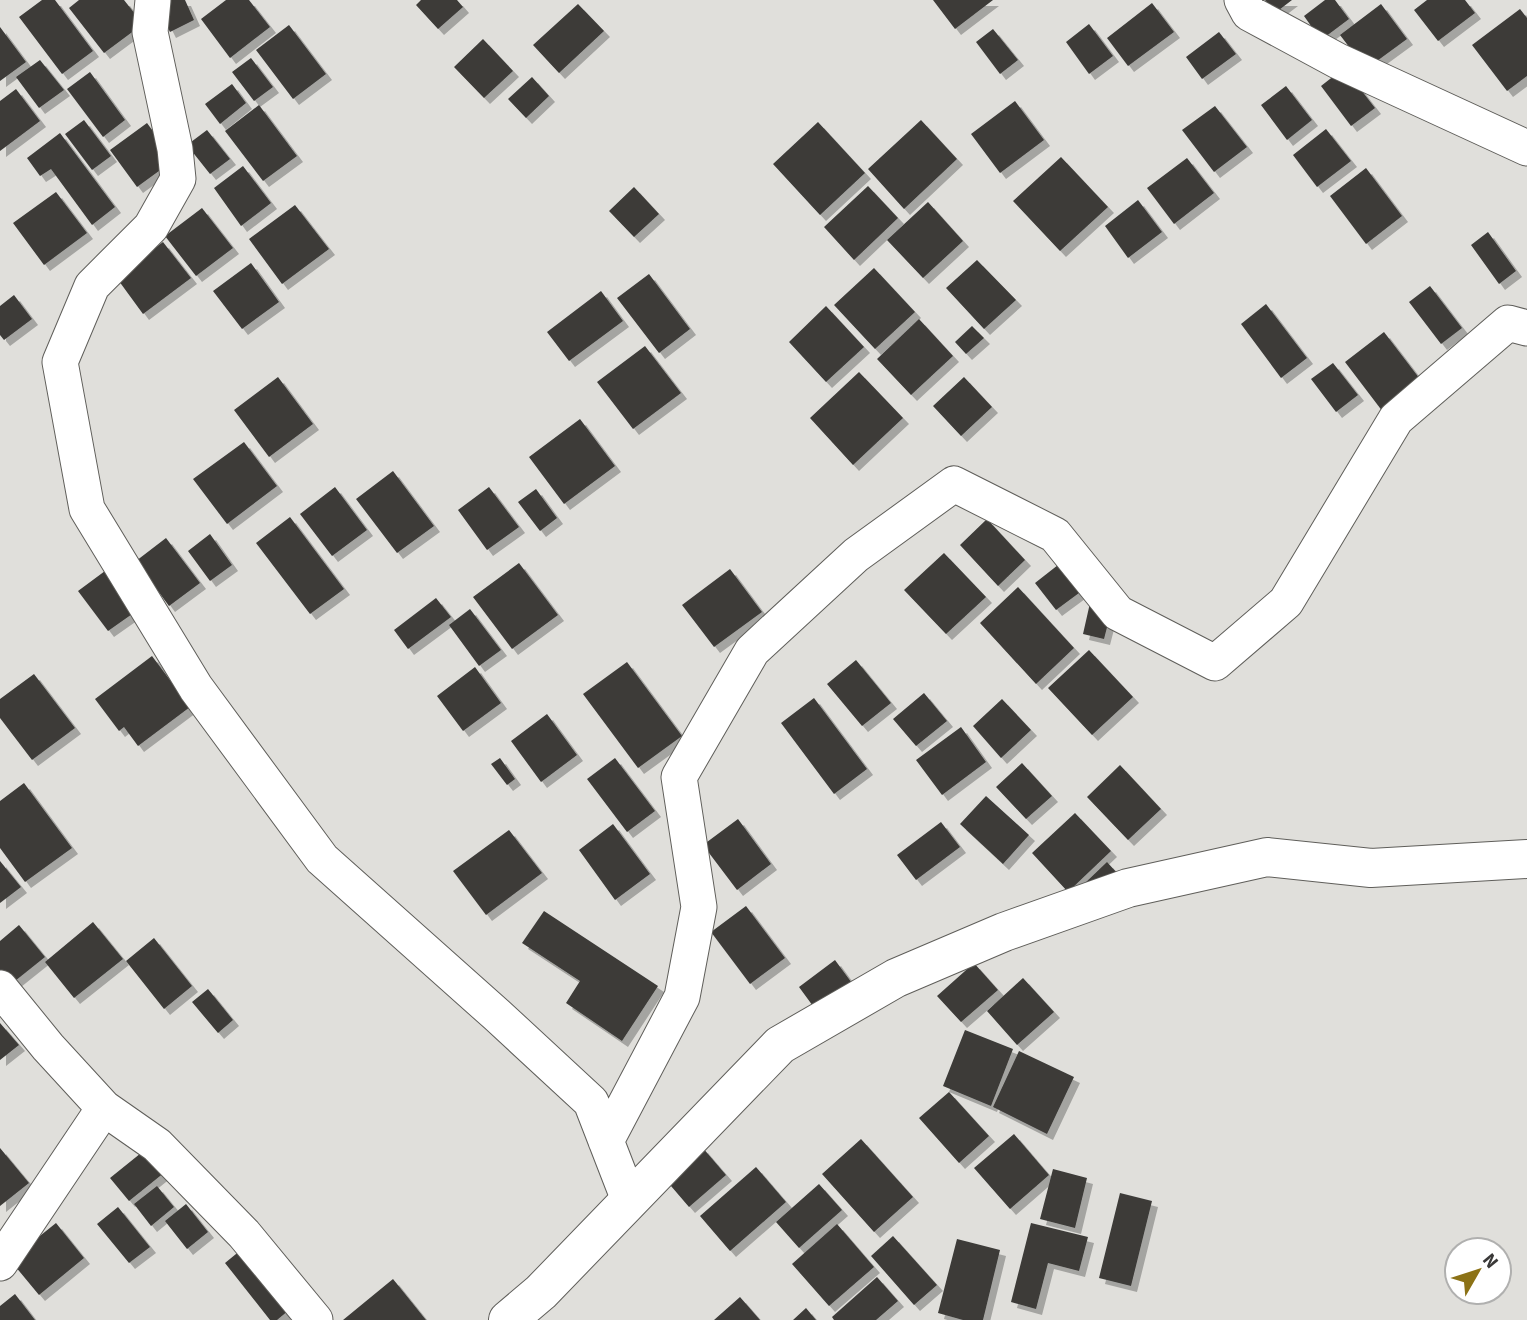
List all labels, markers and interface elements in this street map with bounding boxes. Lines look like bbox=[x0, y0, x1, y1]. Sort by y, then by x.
north arrow bbox=[1443, 1236, 1513, 1306]
text: N bbox=[1476, 1248, 1505, 1275]

